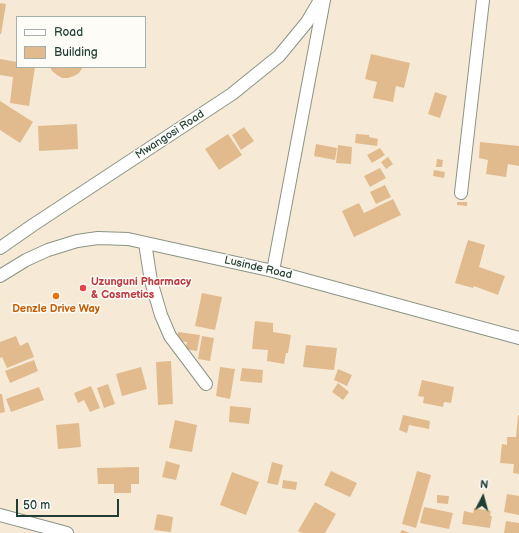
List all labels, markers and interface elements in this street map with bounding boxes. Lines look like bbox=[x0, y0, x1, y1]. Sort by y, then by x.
legend bbox=[16, 16, 146, 68]
text: Road bbox=[54, 25, 83, 40]
text: Building bbox=[54, 45, 98, 60]
street label: Mwangosi Road bbox=[133, 108, 207, 162]
street label: Lusinde Road bbox=[223, 254, 293, 282]
place label: Uzunguni Pharmacy & Cosmetics bbox=[91, 275, 191, 301]
marker: Uzunguni Pharmacy & Cosmetics bbox=[78, 283, 88, 293]
marker: Denzle Drive Way bbox=[51, 291, 61, 301]
place label: Denzle Drive Way bbox=[12, 302, 100, 316]
north arrow bbox=[463, 477, 503, 517]
text: N bbox=[480, 478, 489, 491]
scale bar bbox=[18, 491, 121, 517]
text: 50 m bbox=[23, 498, 50, 513]

